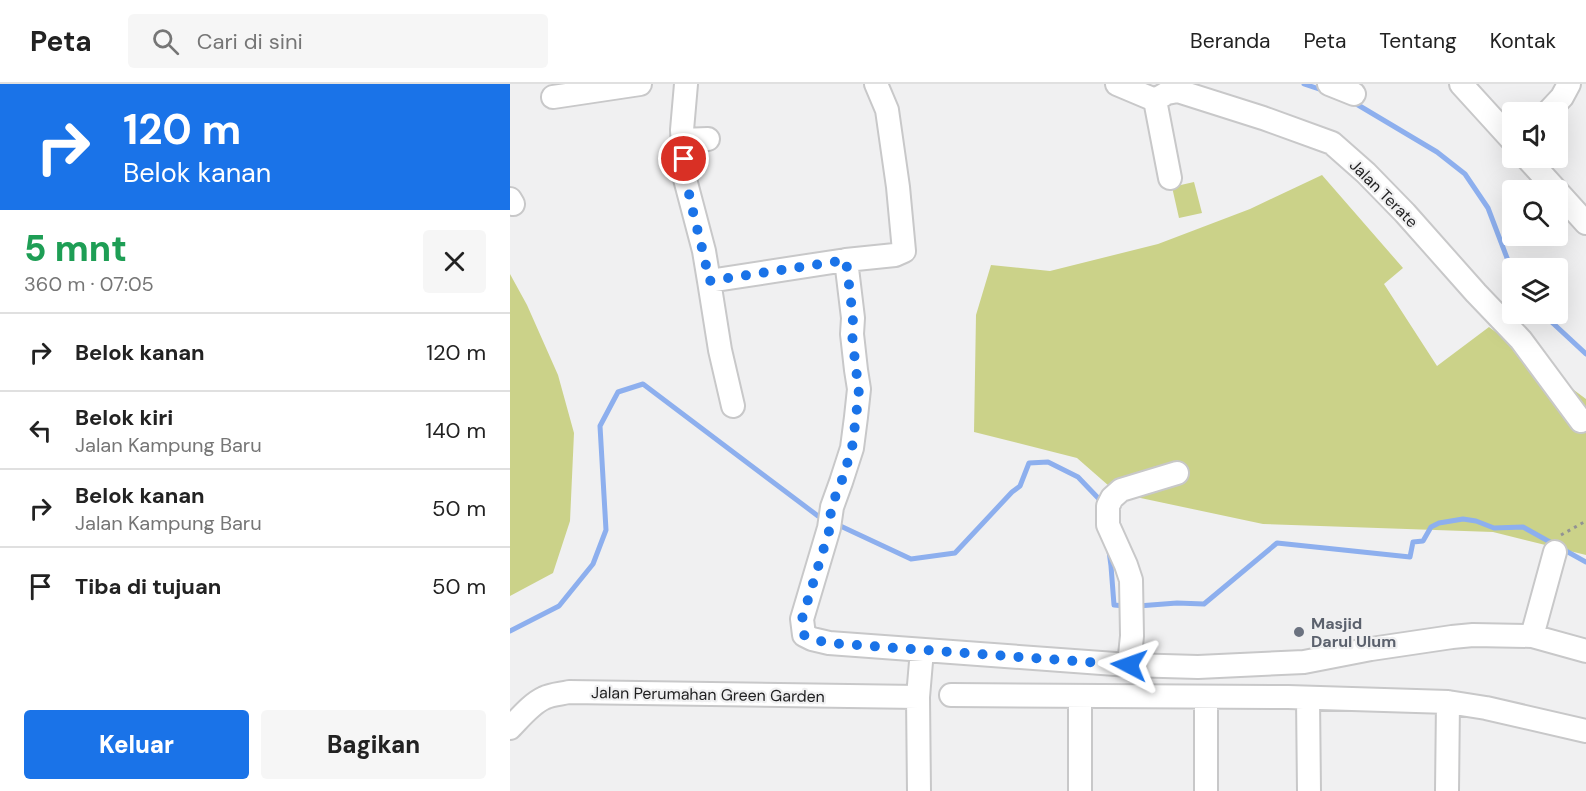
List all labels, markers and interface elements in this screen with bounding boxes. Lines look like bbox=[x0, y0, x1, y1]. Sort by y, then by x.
search box bbox=[128, 14, 548, 68]
text: Peta bbox=[30, 23, 92, 60]
icon: search bbox=[149, 25, 182, 58]
text: Cari di sini bbox=[197, 27, 303, 56]
text: Beranda bbox=[1190, 27, 1271, 55]
text: Peta bbox=[1304, 27, 1346, 55]
text: Tentang bbox=[1379, 27, 1457, 55]
text: Kontak bbox=[1490, 27, 1556, 55]
text: 120 m bbox=[123, 102, 241, 157]
map controls bbox=[1502, 102, 1568, 324]
button: sound bbox=[1502, 102, 1568, 168]
icon: right bbox=[24, 108, 102, 186]
pin bbox=[658, 133, 709, 184]
icon: arrive bbox=[667, 142, 700, 175]
text: Belok kanan bbox=[123, 155, 271, 190]
street label: Jalan Terate bbox=[1345, 155, 1422, 232]
button: search bbox=[1502, 180, 1568, 246]
text: 5 mnt bbox=[24, 225, 127, 272]
button: close bbox=[423, 230, 486, 293]
button: layers bbox=[1502, 258, 1568, 324]
text: 360 m · 07:05 bbox=[24, 271, 154, 297]
icon: right bbox=[24, 336, 57, 369]
text: Belok kanan bbox=[75, 338, 205, 367]
text: 120 m bbox=[426, 338, 486, 367]
text: Belok kiri bbox=[75, 403, 173, 432]
icon: left bbox=[24, 414, 57, 447]
text: 140 m bbox=[425, 416, 486, 445]
text: Jalan Kampung Baru bbox=[75, 432, 262, 458]
text: Belok kanan bbox=[75, 481, 205, 510]
icon: right bbox=[24, 492, 57, 525]
text: 50 m bbox=[432, 494, 486, 523]
text: Jalan Kampung Baru bbox=[75, 510, 262, 536]
icon: arrive bbox=[24, 570, 57, 603]
text: Tiba di tujuan bbox=[75, 572, 221, 601]
text: 50 m bbox=[432, 572, 486, 601]
place label: Masjid Darul Ulum bbox=[1311, 613, 1396, 652]
marker: Masjid Darul Ulum bbox=[1292, 625, 1306, 639]
position arrow bbox=[1097, 633, 1161, 697]
street label: Jalan Perumahan Green Garden bbox=[591, 682, 825, 707]
button: Keluar bbox=[24, 710, 249, 779]
button: Bagikan bbox=[261, 710, 486, 779]

